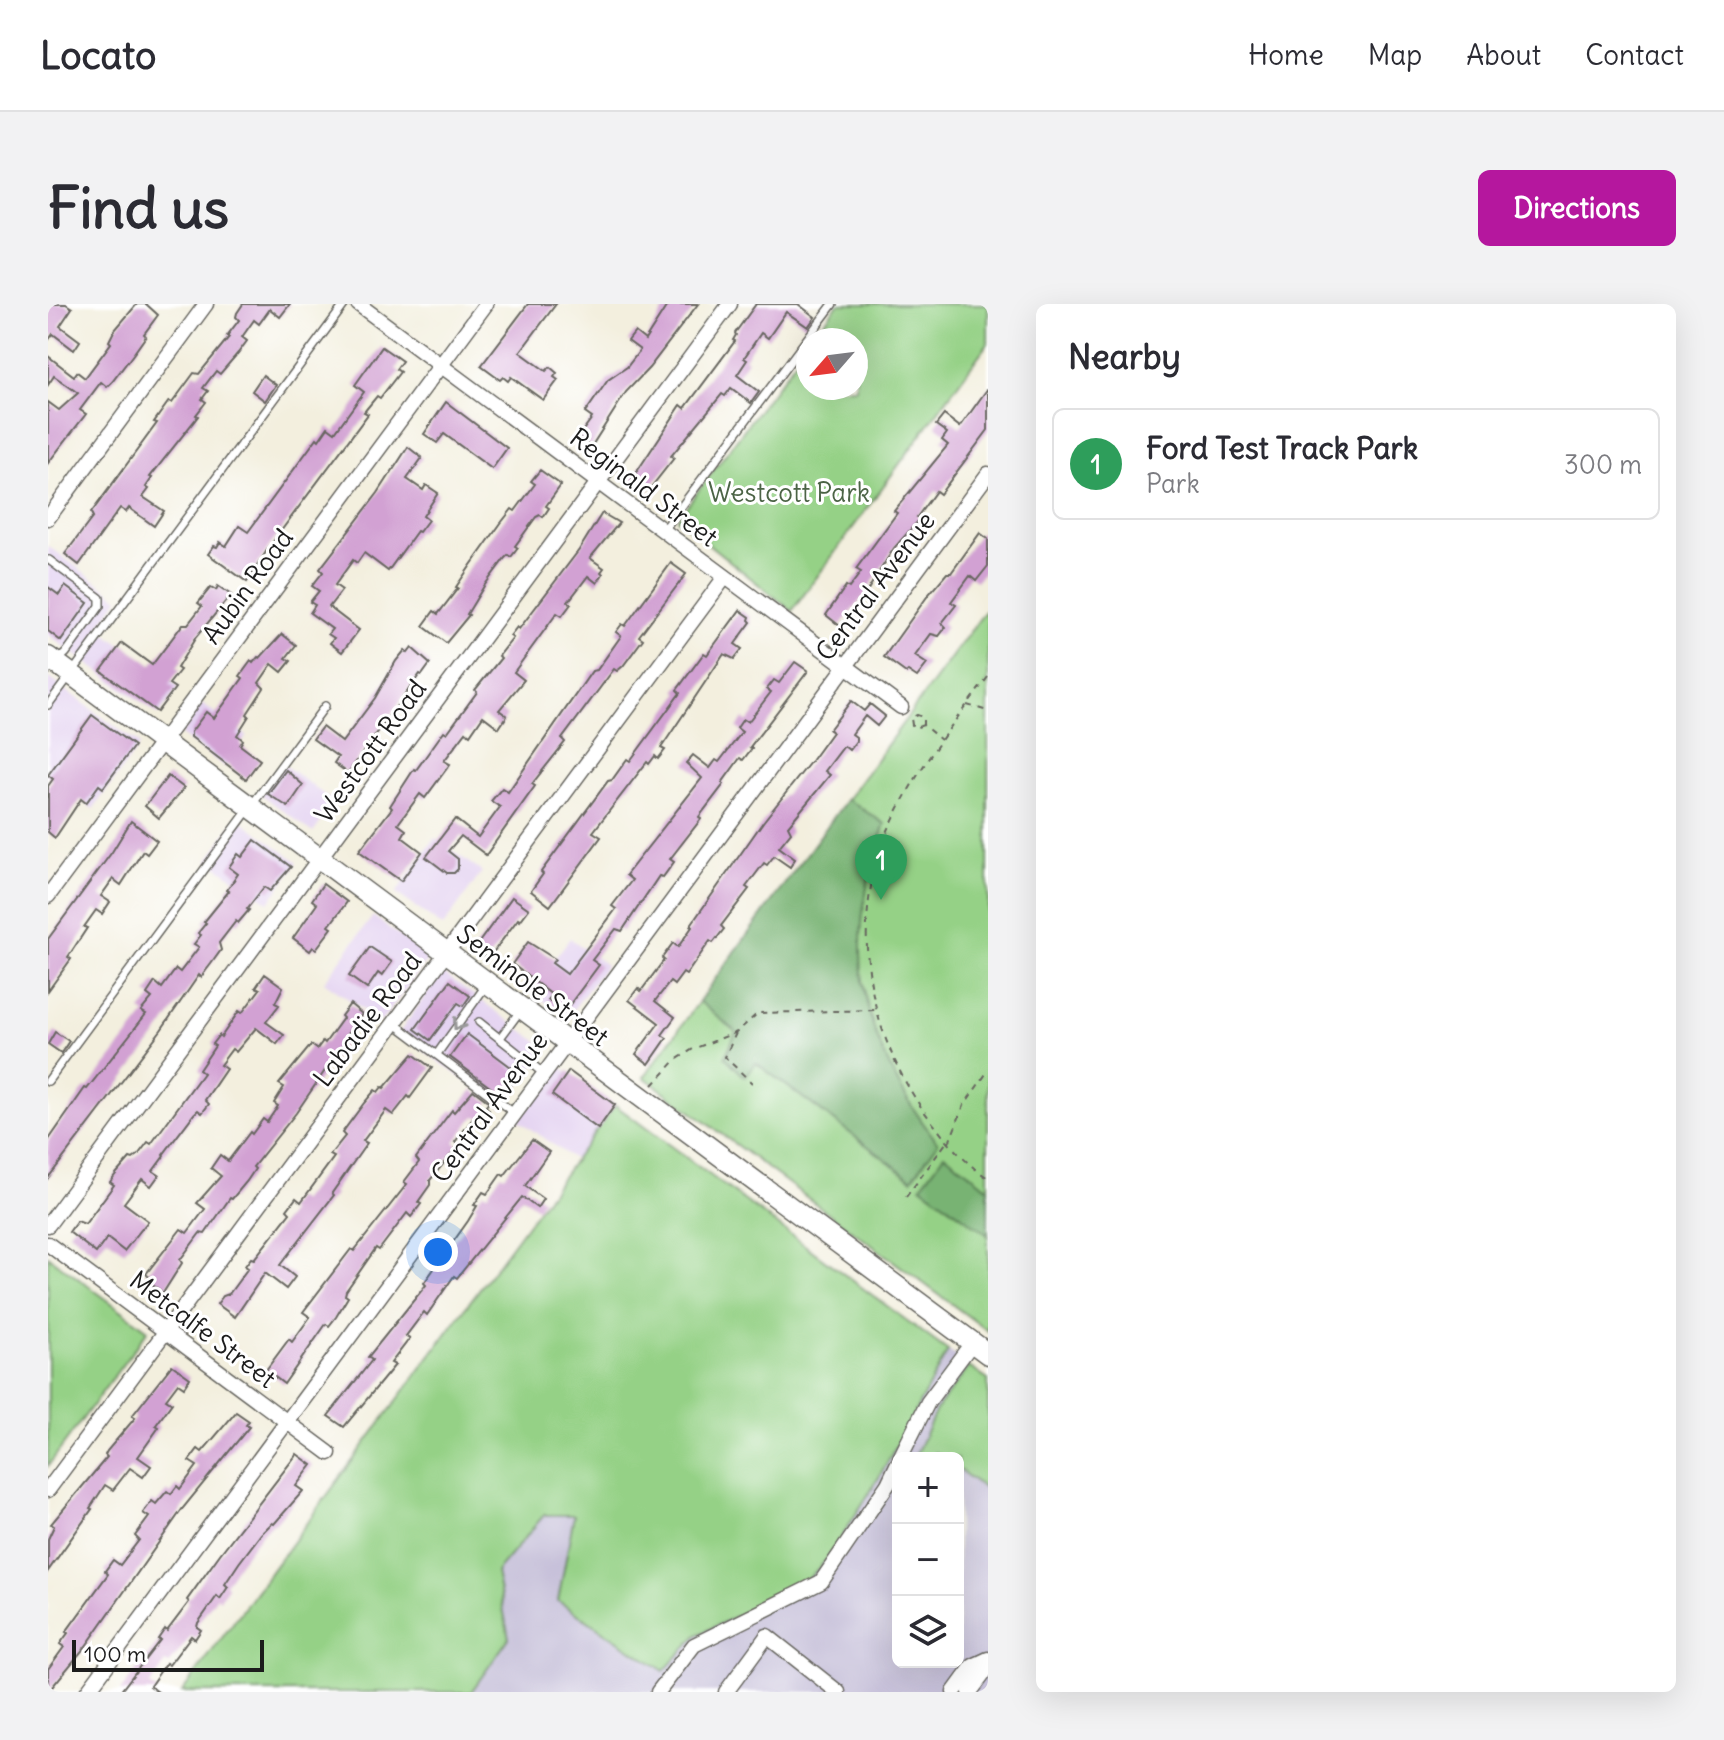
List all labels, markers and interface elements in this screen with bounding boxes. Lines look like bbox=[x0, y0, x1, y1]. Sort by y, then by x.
text: Locato bbox=[40, 32, 156, 79]
text: Home bbox=[1248, 37, 1324, 73]
text: Map bbox=[1368, 37, 1422, 73]
text: About bbox=[1466, 37, 1541, 73]
text: Contact bbox=[1585, 37, 1684, 73]
button: Directions bbox=[1478, 170, 1676, 246]
text: Find us bbox=[48, 173, 229, 243]
north arrow bbox=[796, 328, 868, 400]
text: Nearby bbox=[1068, 335, 1181, 378]
street label: Reginald Street bbox=[563, 421, 725, 554]
text: Ford Test Track Park bbox=[1146, 429, 1418, 467]
text: 1 bbox=[1091, 448, 1101, 481]
text: 300 m bbox=[1564, 448, 1642, 481]
text: Park bbox=[1146, 467, 1200, 500]
park label: Westcott Park bbox=[708, 476, 870, 509]
street label: Central Avenue bbox=[808, 505, 942, 667]
street label: Aubin Road bbox=[194, 522, 300, 650]
street label: Westcott Road bbox=[307, 673, 433, 829]
pin: 1 bbox=[855, 834, 907, 900]
street label: Seminole Street bbox=[450, 917, 616, 1053]
street label: Labadie Road bbox=[306, 945, 428, 1093]
one-way arrow bbox=[453, 1017, 467, 1031]
street label: Central Avenue bbox=[423, 1025, 555, 1189]
your location bbox=[418, 1232, 458, 1272]
street label: Metcalfe Street bbox=[123, 1263, 283, 1395]
map controls bbox=[892, 1452, 964, 1668]
button: + bbox=[892, 1452, 964, 1524]
button: − bbox=[892, 1524, 964, 1596]
button: layers bbox=[892, 1596, 964, 1668]
scale bar bbox=[72, 1636, 264, 1672]
text: 100 m bbox=[84, 1640, 146, 1668]

